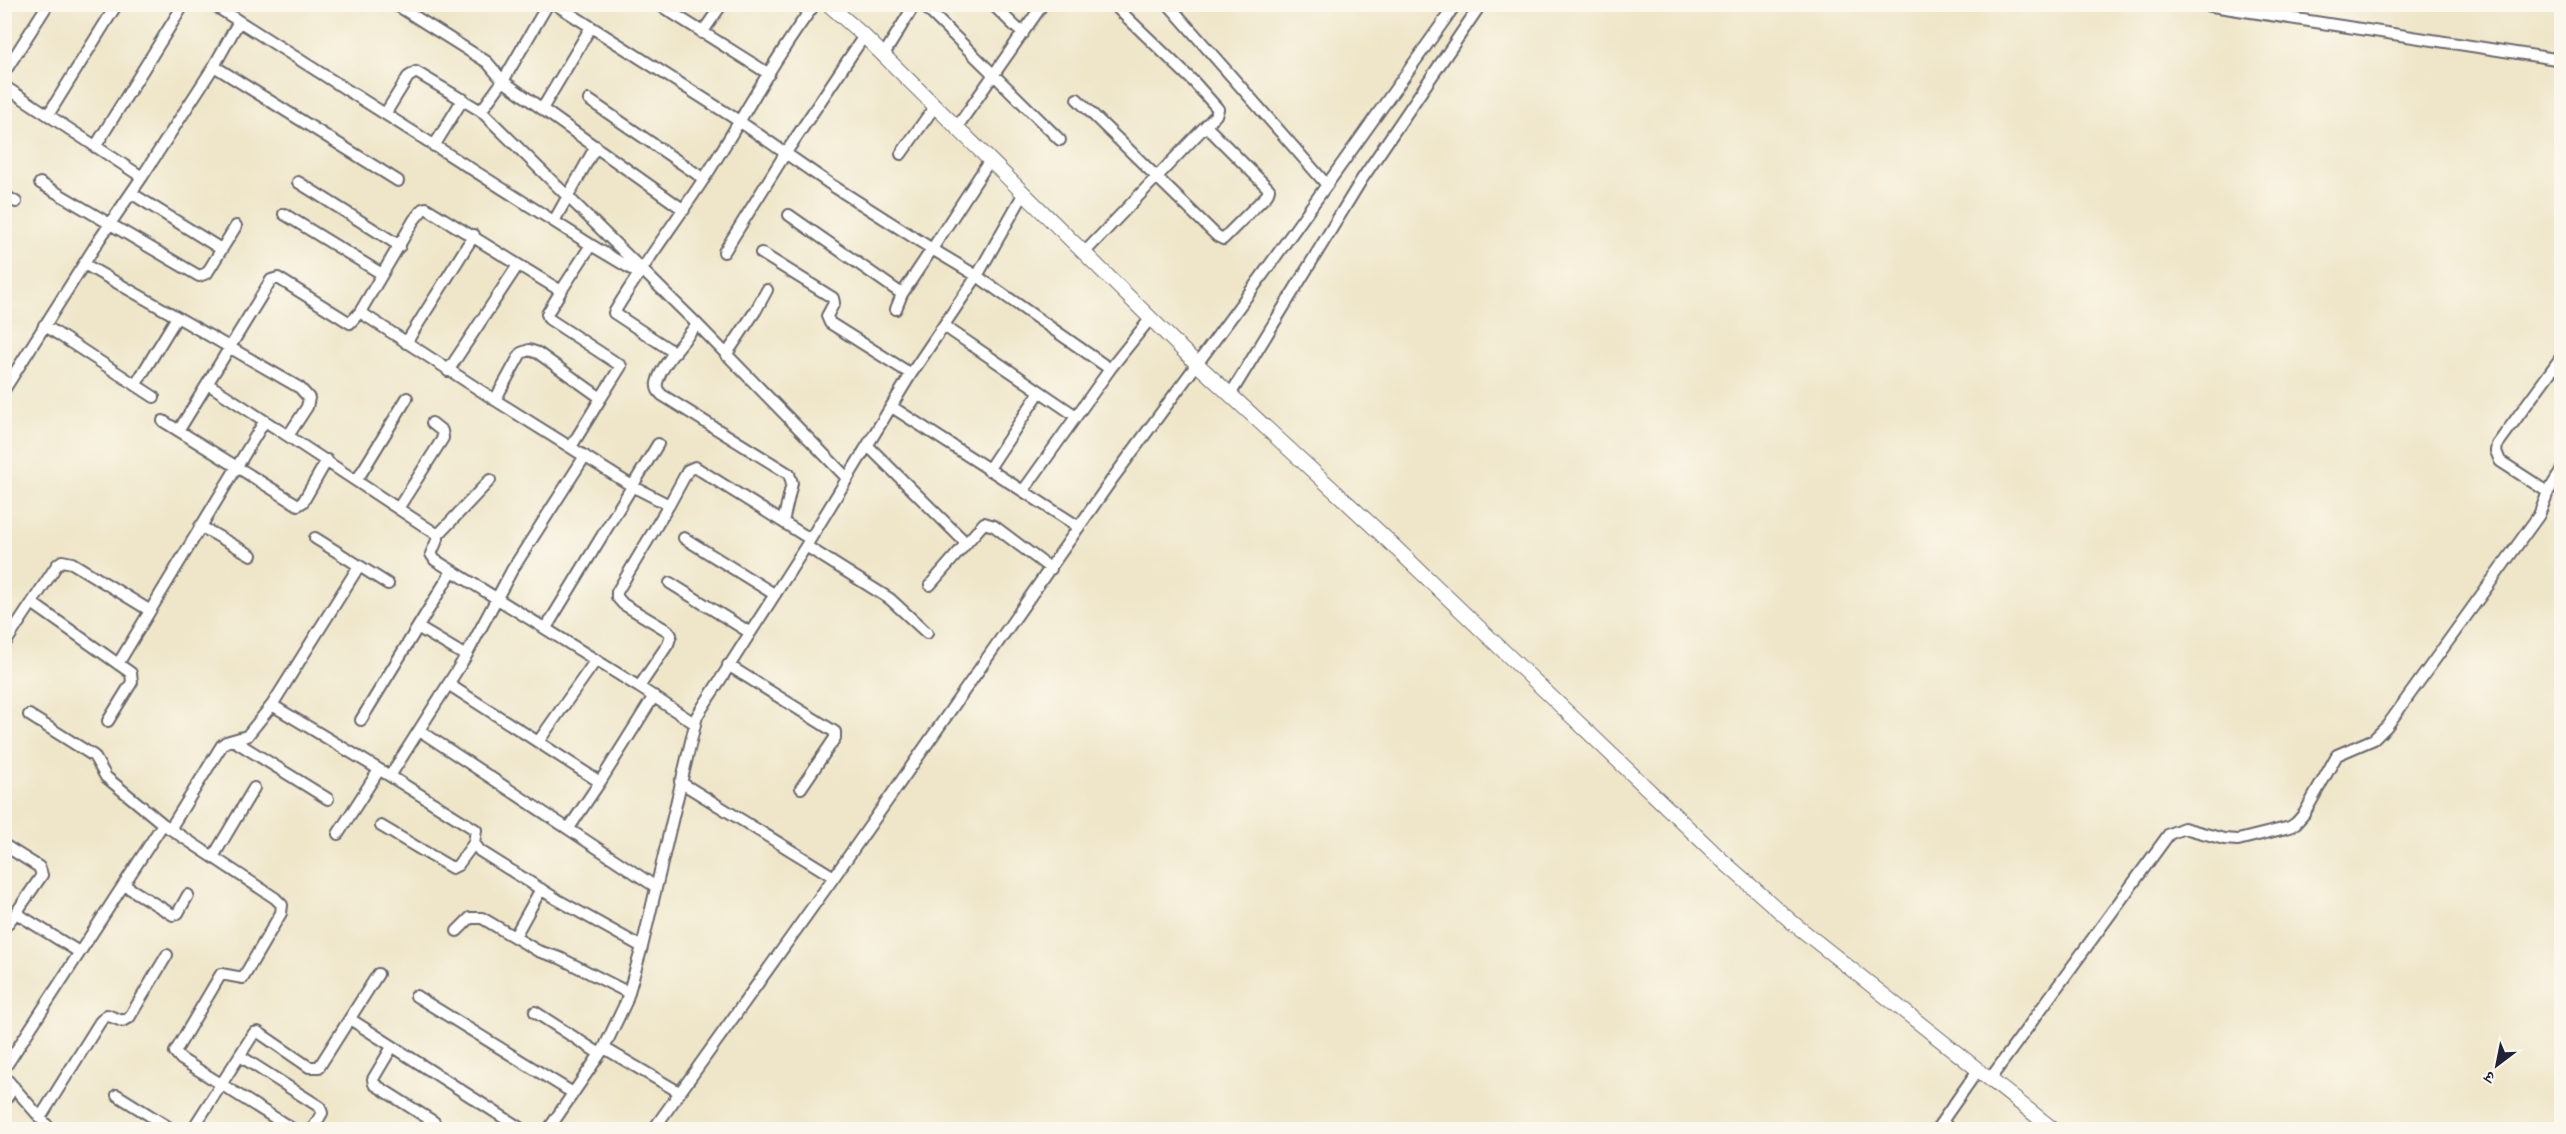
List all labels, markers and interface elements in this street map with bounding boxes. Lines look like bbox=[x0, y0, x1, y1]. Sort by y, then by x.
north arrow bbox=[2467, 1035, 2527, 1095]
text: उ bbox=[2479, 1065, 2499, 1088]

